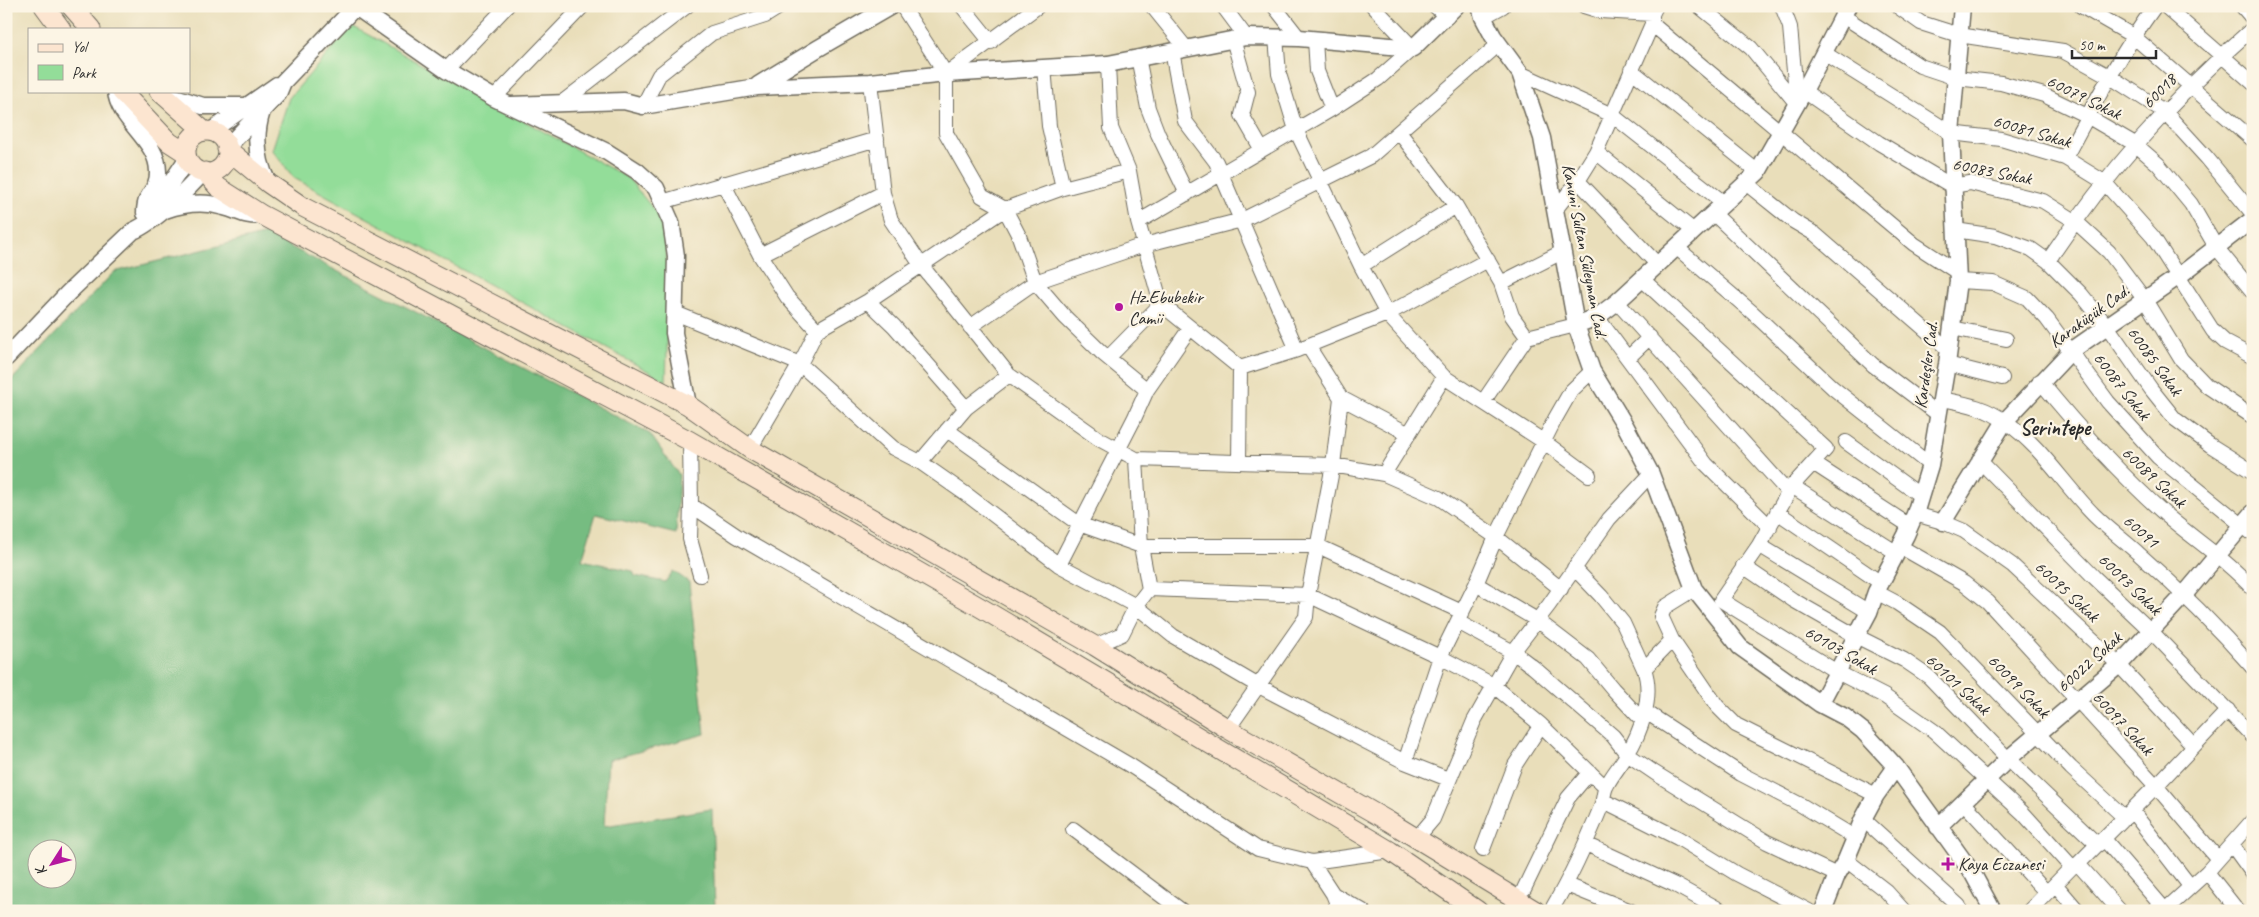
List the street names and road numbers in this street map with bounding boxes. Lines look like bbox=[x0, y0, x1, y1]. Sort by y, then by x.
street label: 60018 bbox=[2137, 67, 2182, 113]
street label: 60079 Sokak bbox=[2043, 70, 2126, 125]
street label: 60081 Sokak bbox=[1990, 109, 2075, 153]
street label: 60083 Sokak bbox=[1951, 153, 2035, 190]
street label: Kanuni Sultan Süleyman Cad. bbox=[1557, 162, 1613, 340]
street label: Karaküçük Cad. bbox=[2045, 279, 2134, 353]
street label: Kardeşler Cad. bbox=[1909, 320, 1943, 410]
street label: 60085 Sokak bbox=[2123, 322, 2188, 401]
street label: 60087 Sokak bbox=[2089, 348, 2156, 425]
street label: 60089 Sokak bbox=[2117, 442, 2192, 513]
street label: 60091 bbox=[2119, 509, 2164, 553]
street label: 60093 Sokak bbox=[2094, 548, 2167, 621]
street label: 60095 Sokak bbox=[2030, 556, 2105, 627]
street label: 60103 Sokak bbox=[1801, 620, 1882, 680]
street label: 60022 Sokak bbox=[2052, 626, 2127, 697]
street label: 60101 Sokak bbox=[1921, 649, 1996, 720]
street label: 60099 Sokak bbox=[1983, 650, 2056, 723]
street label: 60097 Sokak bbox=[2088, 686, 2159, 761]

